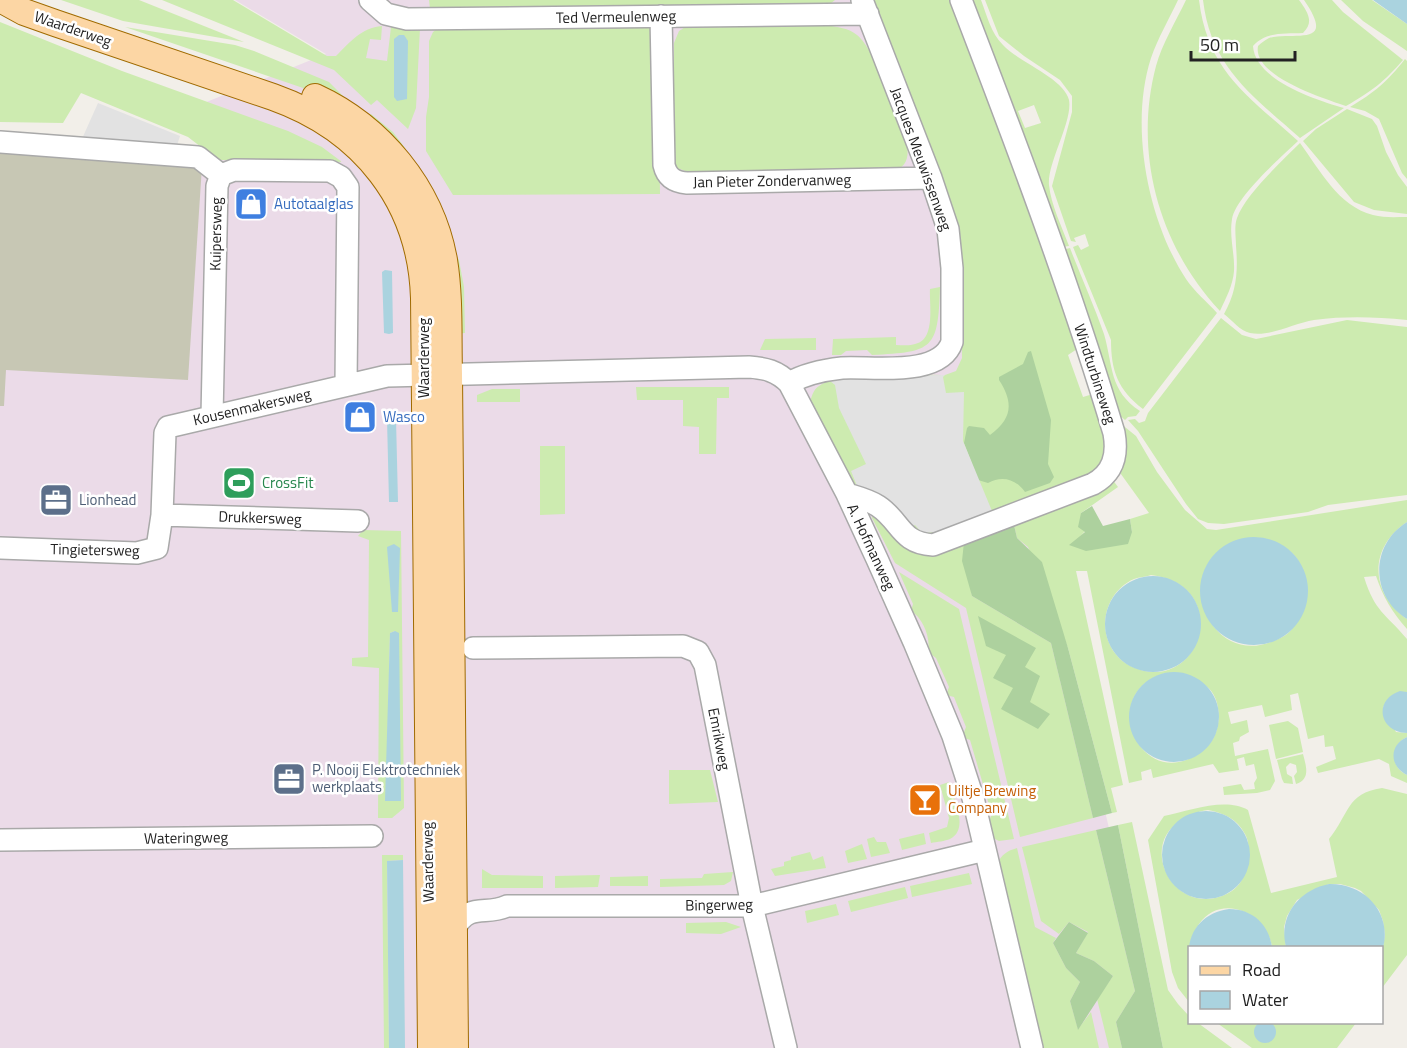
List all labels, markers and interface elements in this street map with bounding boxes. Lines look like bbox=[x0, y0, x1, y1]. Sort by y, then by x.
street label: Ted Vermeulenweg bbox=[556, 4, 677, 29]
street label: Waarderweg bbox=[31, 5, 115, 53]
scale bar bbox=[1191, 24, 1294, 62]
text: 50 m bbox=[1200, 31, 1239, 58]
street label: Jacques Meuwissenweg bbox=[885, 84, 958, 234]
street label: Jan Pieter Zondervanweg bbox=[693, 168, 851, 193]
shop icon: Autotaalglas bbox=[233, 186, 269, 222]
place label: Autotaalglas bbox=[274, 192, 353, 215]
street label: Kuipersweg bbox=[203, 197, 228, 271]
street label: Waarderweg bbox=[412, 317, 435, 398]
street label: Windturbineweg bbox=[1068, 321, 1123, 427]
street label: Kousenmakersweg bbox=[191, 382, 313, 431]
shop icon: Wasco bbox=[342, 399, 378, 435]
place label: Wasco bbox=[383, 405, 425, 428]
sports icon: CrossFit bbox=[221, 465, 257, 501]
place label: CrossFit bbox=[262, 471, 314, 494]
office icon: Lionhead bbox=[38, 482, 74, 518]
place label: Lionhead bbox=[79, 488, 137, 511]
street label: A. Hofmanweg bbox=[841, 500, 902, 594]
street label: Drukkersweg bbox=[218, 505, 302, 530]
street label: Tingietersweg bbox=[50, 537, 140, 562]
street label: Emrikweg bbox=[702, 706, 737, 772]
place label: P. Nooij Elektrotechniek werkplaats bbox=[312, 758, 460, 798]
office icon: P. Nooij Elektrotechniek werkplaats bbox=[271, 761, 307, 797]
place label: Uiltje Brewing Company bbox=[948, 779, 1036, 819]
bar icon: Uiltje Brewing Company bbox=[907, 782, 943, 818]
street label: Waarderweg bbox=[415, 821, 440, 902]
street label: Wateringweg bbox=[144, 825, 229, 850]
street label: Bingerweg bbox=[685, 892, 753, 917]
legend bbox=[1188, 946, 1383, 1024]
text: Road bbox=[1242, 956, 1281, 983]
text: Water bbox=[1242, 986, 1288, 1013]

